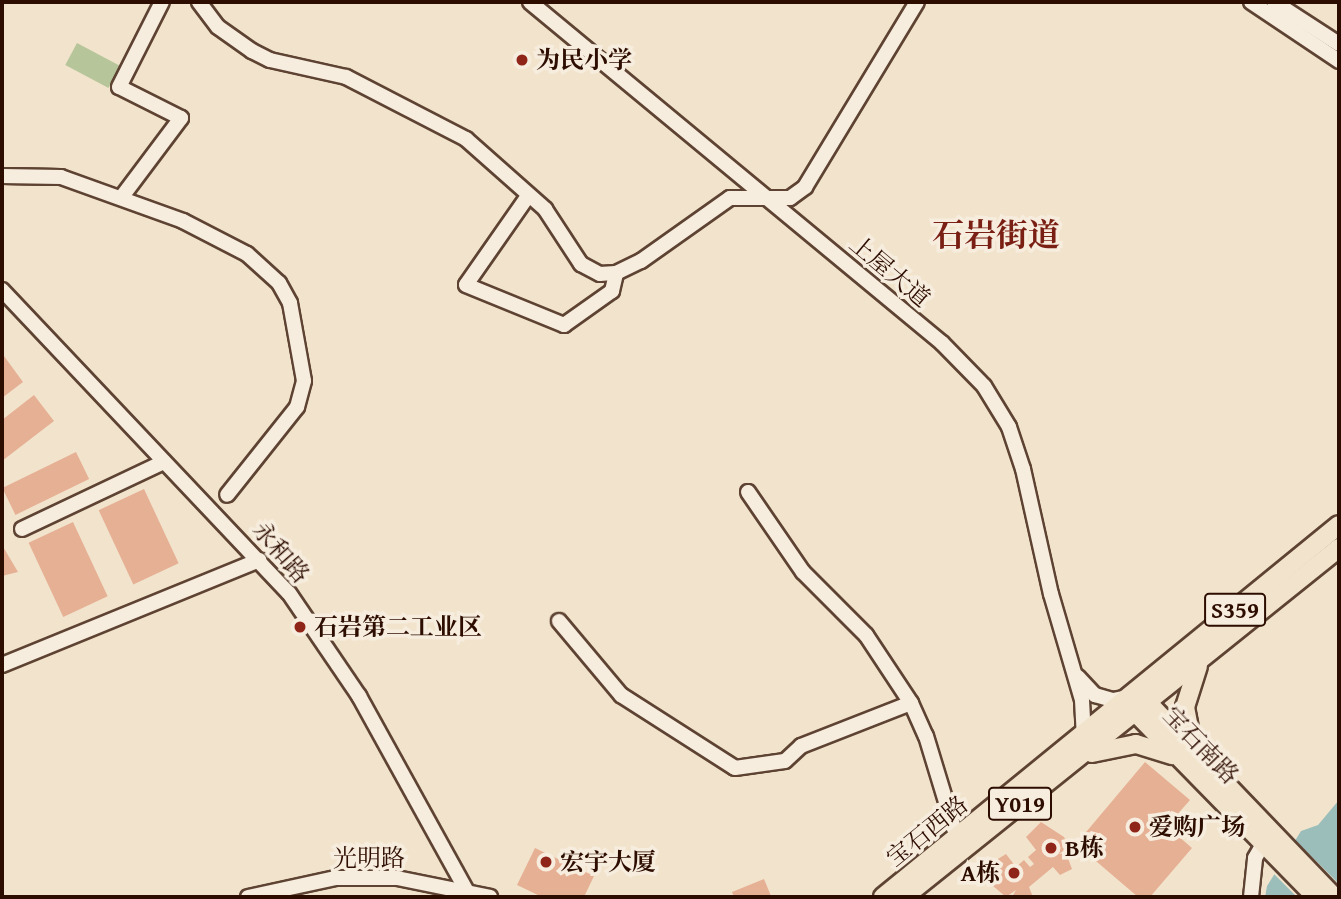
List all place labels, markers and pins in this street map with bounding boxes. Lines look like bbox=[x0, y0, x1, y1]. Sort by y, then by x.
place label: 为民小学 bbox=[536, 46, 632, 74]
marker: 为民小学 bbox=[514, 52, 530, 68]
place label: 石岩第二工业区 bbox=[314, 613, 482, 641]
marker: 石岩第二工业区 bbox=[292, 619, 308, 635]
place label: 爱购广场 bbox=[1149, 813, 1245, 841]
marker: 爱购广场 bbox=[1127, 819, 1143, 835]
place label: B栋 bbox=[1065, 834, 1104, 862]
marker: B栋 bbox=[1043, 840, 1059, 856]
place label: 宏宇大厦 bbox=[560, 848, 656, 876]
marker: 宏宇大厦 bbox=[538, 854, 554, 870]
place label: A栋 bbox=[961, 859, 1000, 887]
marker: A栋 bbox=[1006, 865, 1022, 881]

